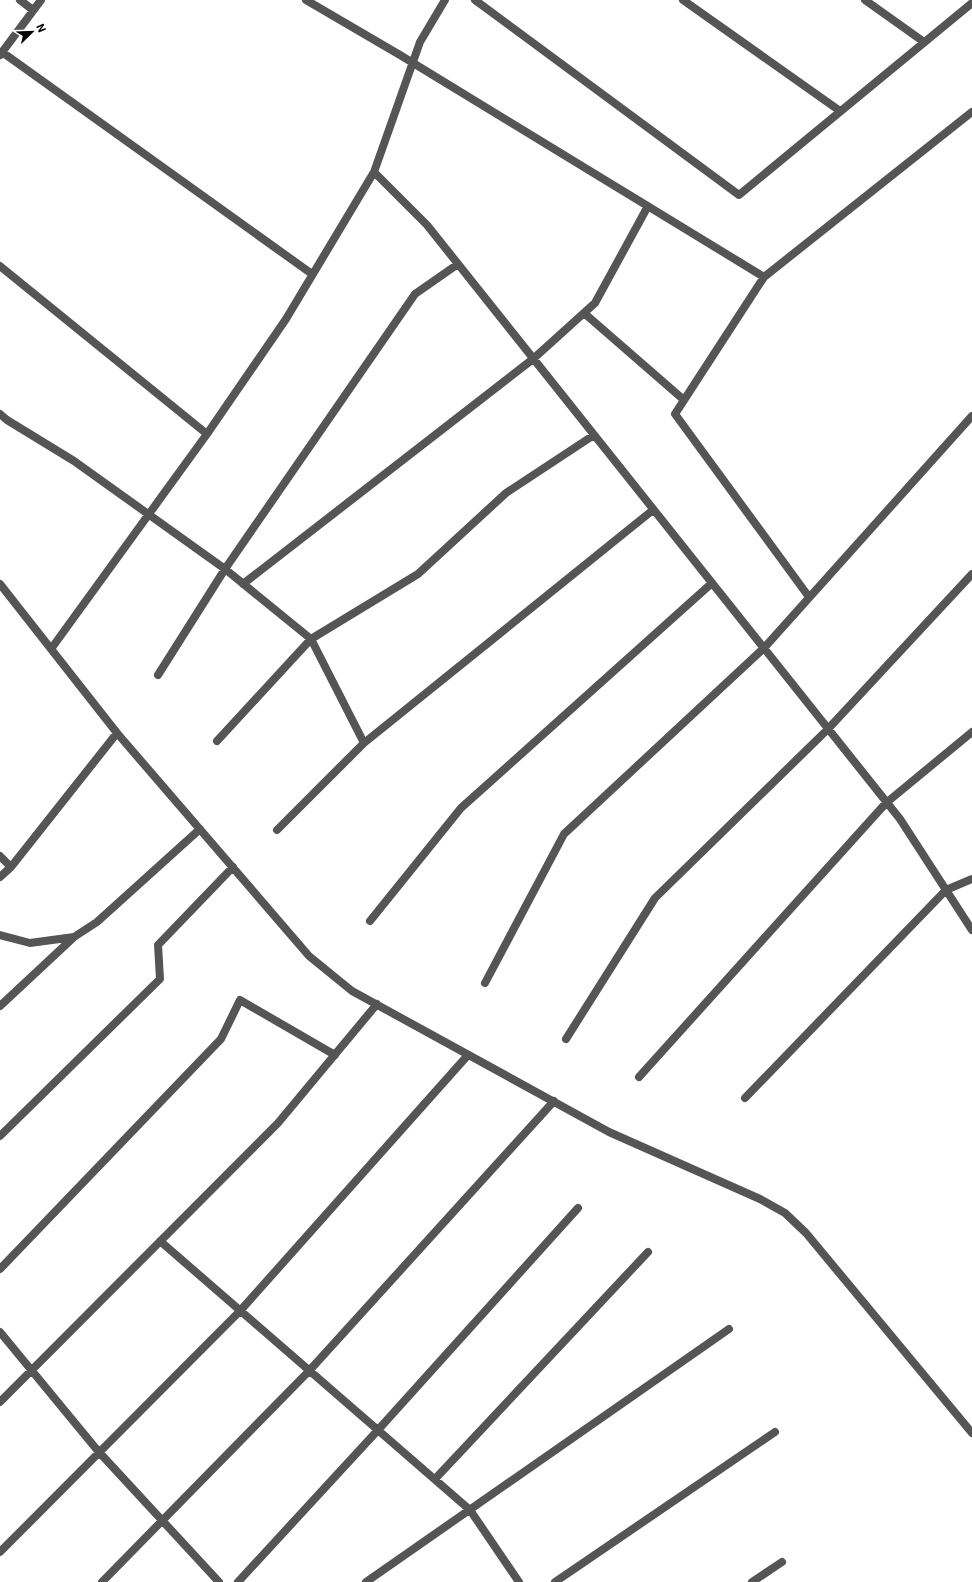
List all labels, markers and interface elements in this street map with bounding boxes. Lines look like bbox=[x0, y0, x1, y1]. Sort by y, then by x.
north arrow bbox=[12, 12, 52, 52]
text: N bbox=[33, 22, 48, 35]

